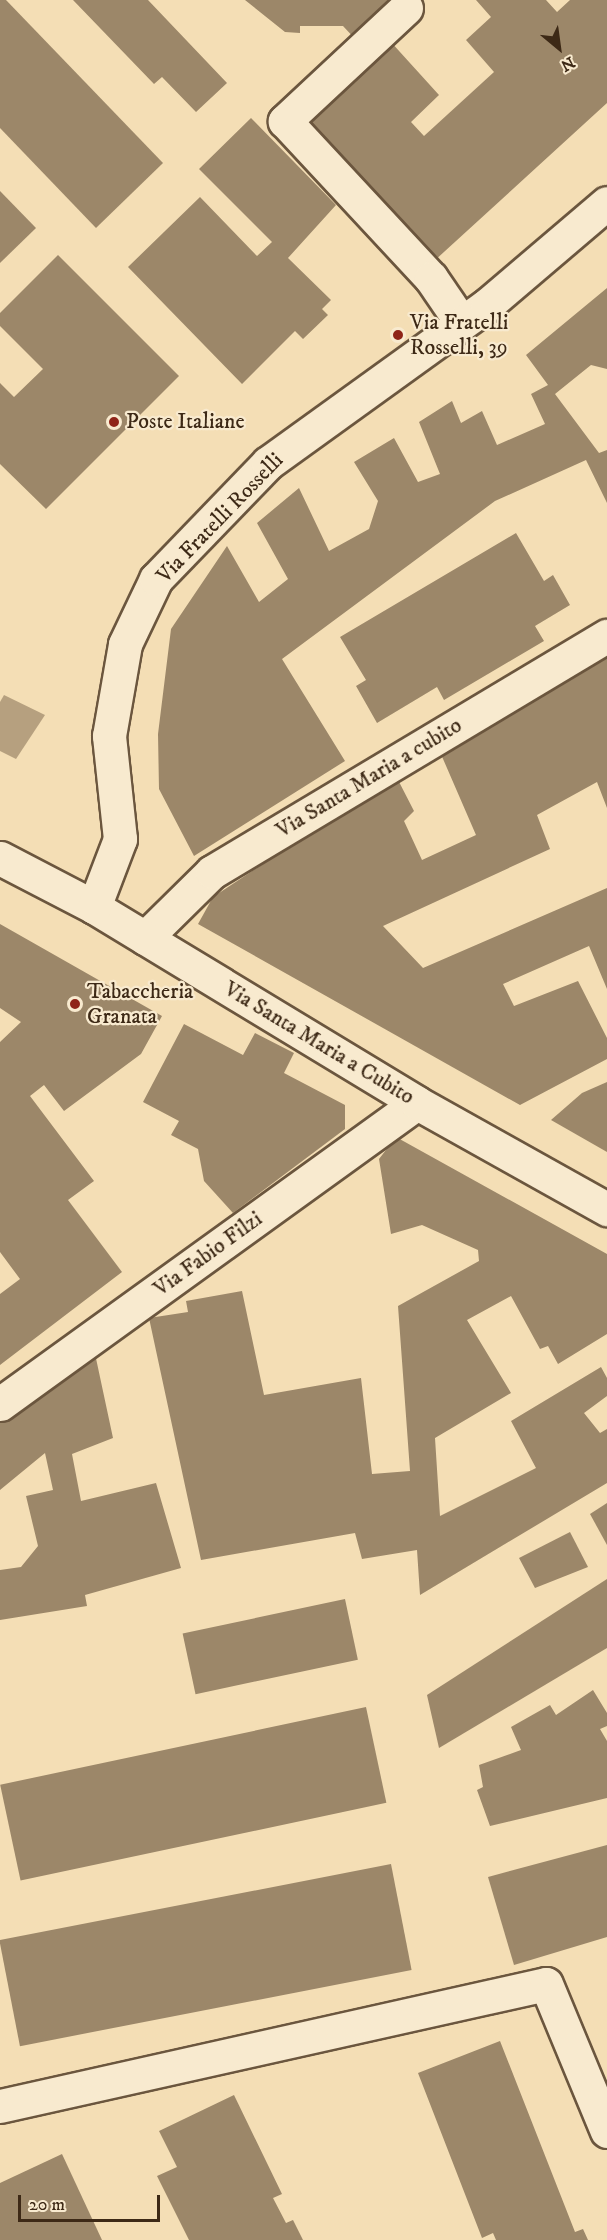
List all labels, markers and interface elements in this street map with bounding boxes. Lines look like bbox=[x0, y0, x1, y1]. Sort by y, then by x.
north arrow bbox=[529, 18, 589, 78]
text: N bbox=[557, 52, 578, 76]
place label: Via Fratelli Rosselli, 39 bbox=[410, 309, 508, 360]
marker: Via Fratelli Rosselli, 39 bbox=[391, 328, 405, 342]
place label: Poste Italiane bbox=[126, 409, 245, 435]
marker: Poste Italiane bbox=[107, 415, 121, 429]
street label: Via Fratelli Rosselli bbox=[151, 447, 289, 589]
street label: Via Santa Maria a cubito bbox=[271, 712, 467, 844]
street label: Via Santa Maria a Cubito bbox=[219, 976, 419, 1110]
place label: Tabaccheria Granata bbox=[87, 978, 193, 1030]
marker: Tabaccheria Granata bbox=[68, 997, 82, 1011]
street label: Via Fabio Filzi bbox=[148, 1206, 268, 1302]
scale bar bbox=[21, 2183, 164, 2221]
text: 20 m bbox=[29, 2194, 65, 2216]

